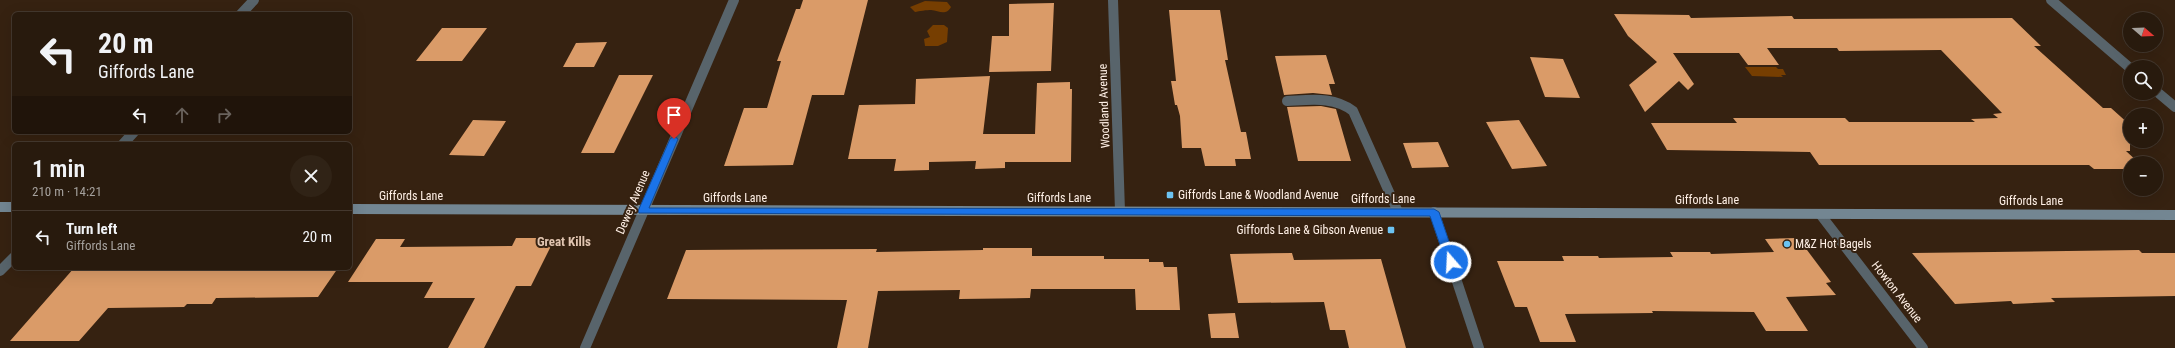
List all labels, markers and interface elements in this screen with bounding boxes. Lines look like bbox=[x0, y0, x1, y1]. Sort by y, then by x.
north arrow bbox=[2123, 12, 2163, 52]
map controls bbox=[2123, 12, 2163, 196]
text: 20 m bbox=[98, 27, 154, 60]
icon: left bbox=[32, 28, 84, 80]
button: search bbox=[2123, 60, 2163, 100]
text: Giffords Lane bbox=[98, 61, 194, 82]
street label: Woodland Avenue bbox=[1096, 63, 1112, 148]
pin bbox=[657, 98, 691, 139]
icon: left bbox=[129, 104, 151, 126]
icon: ahead bbox=[171, 104, 193, 126]
icon: right bbox=[213, 104, 235, 126]
icon: arrive bbox=[663, 104, 685, 126]
button: + bbox=[2123, 108, 2163, 148]
text: 1 min bbox=[32, 155, 85, 183]
button: close bbox=[290, 155, 332, 197]
button: − bbox=[2123, 156, 2163, 196]
street label: Dewey Avenue bbox=[613, 168, 653, 236]
text: 210 m · 14:21 bbox=[32, 184, 102, 199]
place label: Giffords Lane & Woodland Avenue bbox=[1178, 188, 1339, 202]
street label: Giffords Lane bbox=[379, 189, 443, 203]
marker: Giffords Lane & Woodland Avenue bbox=[1165, 190, 1175, 200]
street label: Giffords Lane bbox=[703, 191, 767, 205]
street label: Giffords Lane bbox=[1027, 191, 1091, 205]
street label: Giffords Lane bbox=[1351, 192, 1415, 206]
street label: Giffords Lane bbox=[1675, 193, 1739, 207]
street label: Giffords Lane bbox=[1999, 194, 2063, 208]
text: Turn left bbox=[66, 220, 117, 238]
place label: Giffords Lane & Gibson Avenue bbox=[1237, 223, 1383, 237]
marker: Giffords Lane & Gibson Avenue bbox=[1386, 225, 1396, 235]
icon: left bbox=[32, 226, 54, 248]
text: 20 m bbox=[302, 228, 332, 246]
district label: Great Kills bbox=[537, 234, 591, 249]
place label: M&Z Hot Bagels bbox=[1795, 237, 1871, 251]
text: Giffords Lane bbox=[66, 238, 135, 253]
marker: M&Z Hot Bagels bbox=[1782, 239, 1792, 249]
position arrow bbox=[1430, 241, 1472, 283]
street label: Howton Avenue bbox=[1869, 259, 1925, 326]

